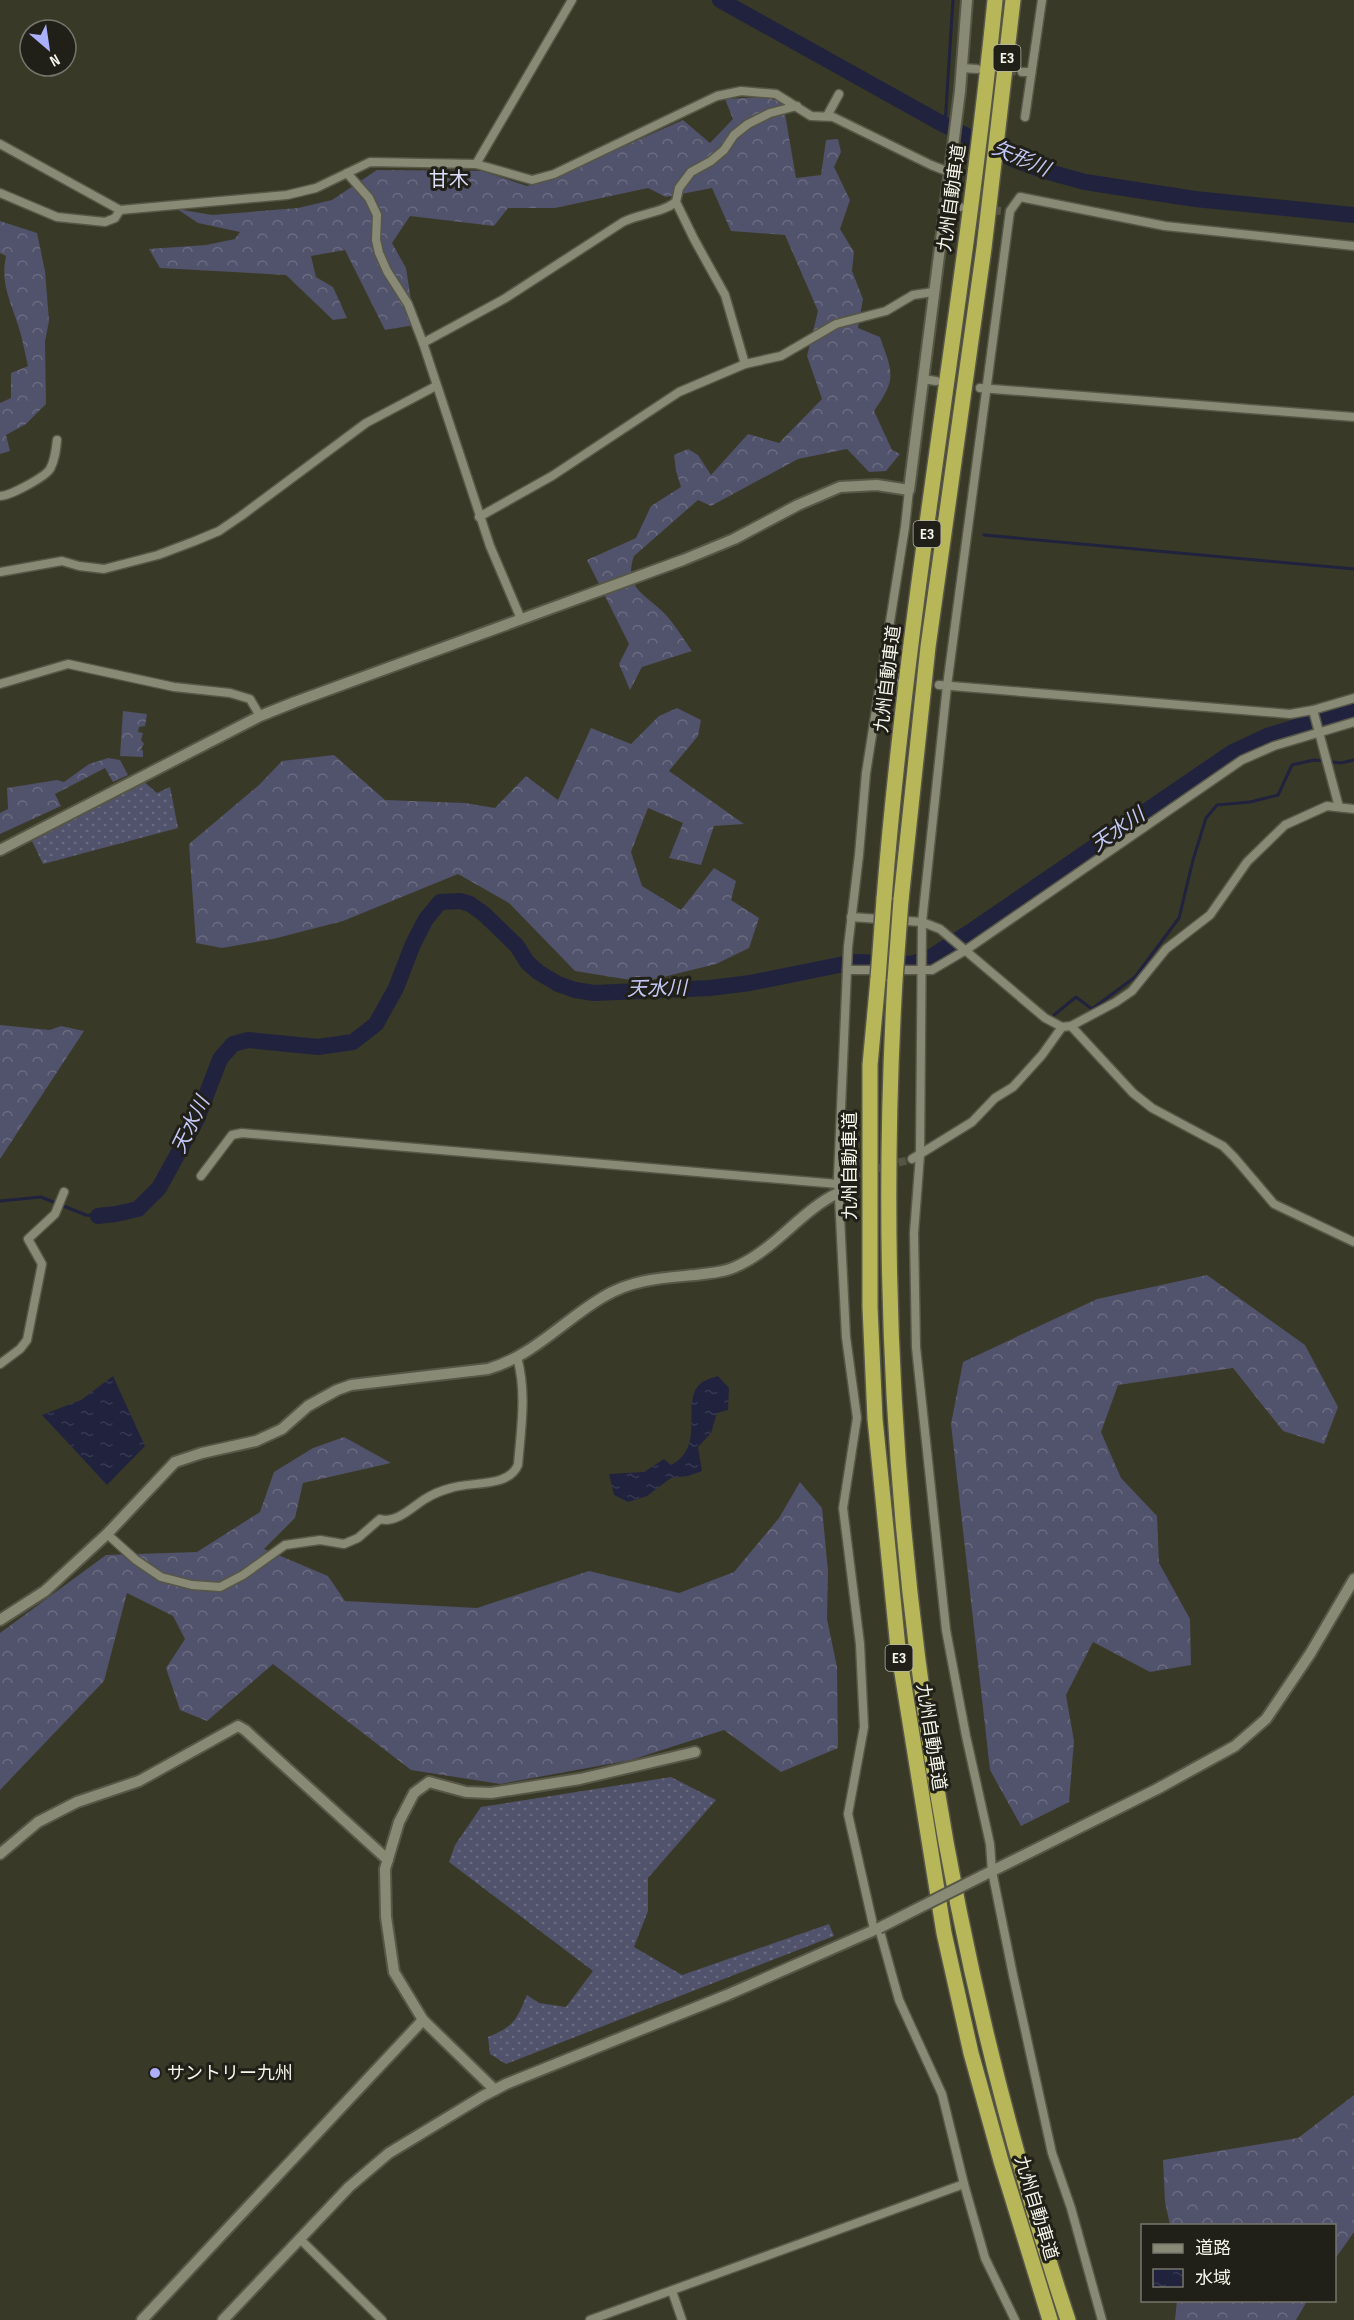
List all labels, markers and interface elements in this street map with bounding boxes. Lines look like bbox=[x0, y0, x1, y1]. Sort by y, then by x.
north arrow bbox=[18, 18, 78, 78]
road number: E3 bbox=[994, 45, 1020, 71]
text: N bbox=[46, 49, 63, 70]
water label: 矢形川 bbox=[989, 136, 1055, 183]
street label: 九州自動車道 bbox=[934, 143, 970, 253]
district label: 甘木 bbox=[429, 168, 469, 192]
road number: E3 bbox=[914, 521, 940, 547]
street label: 九州自動車道 bbox=[871, 624, 905, 734]
water label: 天水川 bbox=[1087, 802, 1151, 857]
water label: 天水川 bbox=[627, 976, 689, 1002]
water label: 天水川 bbox=[167, 1091, 216, 1157]
street label: 九州自動車道 bbox=[840, 1112, 861, 1220]
road number: E3 bbox=[886, 1645, 912, 1671]
street label: 九州自動車道 bbox=[912, 1682, 950, 1792]
place label: サントリー九州 bbox=[167, 2063, 293, 2084]
marker: サントリー九州 bbox=[148, 2066, 162, 2080]
street label: 九州自動車道 bbox=[1010, 2153, 1062, 2263]
legend bbox=[1141, 2224, 1336, 2302]
text: 道路 bbox=[1195, 2238, 1231, 2259]
text: 水域 bbox=[1195, 2268, 1231, 2289]

